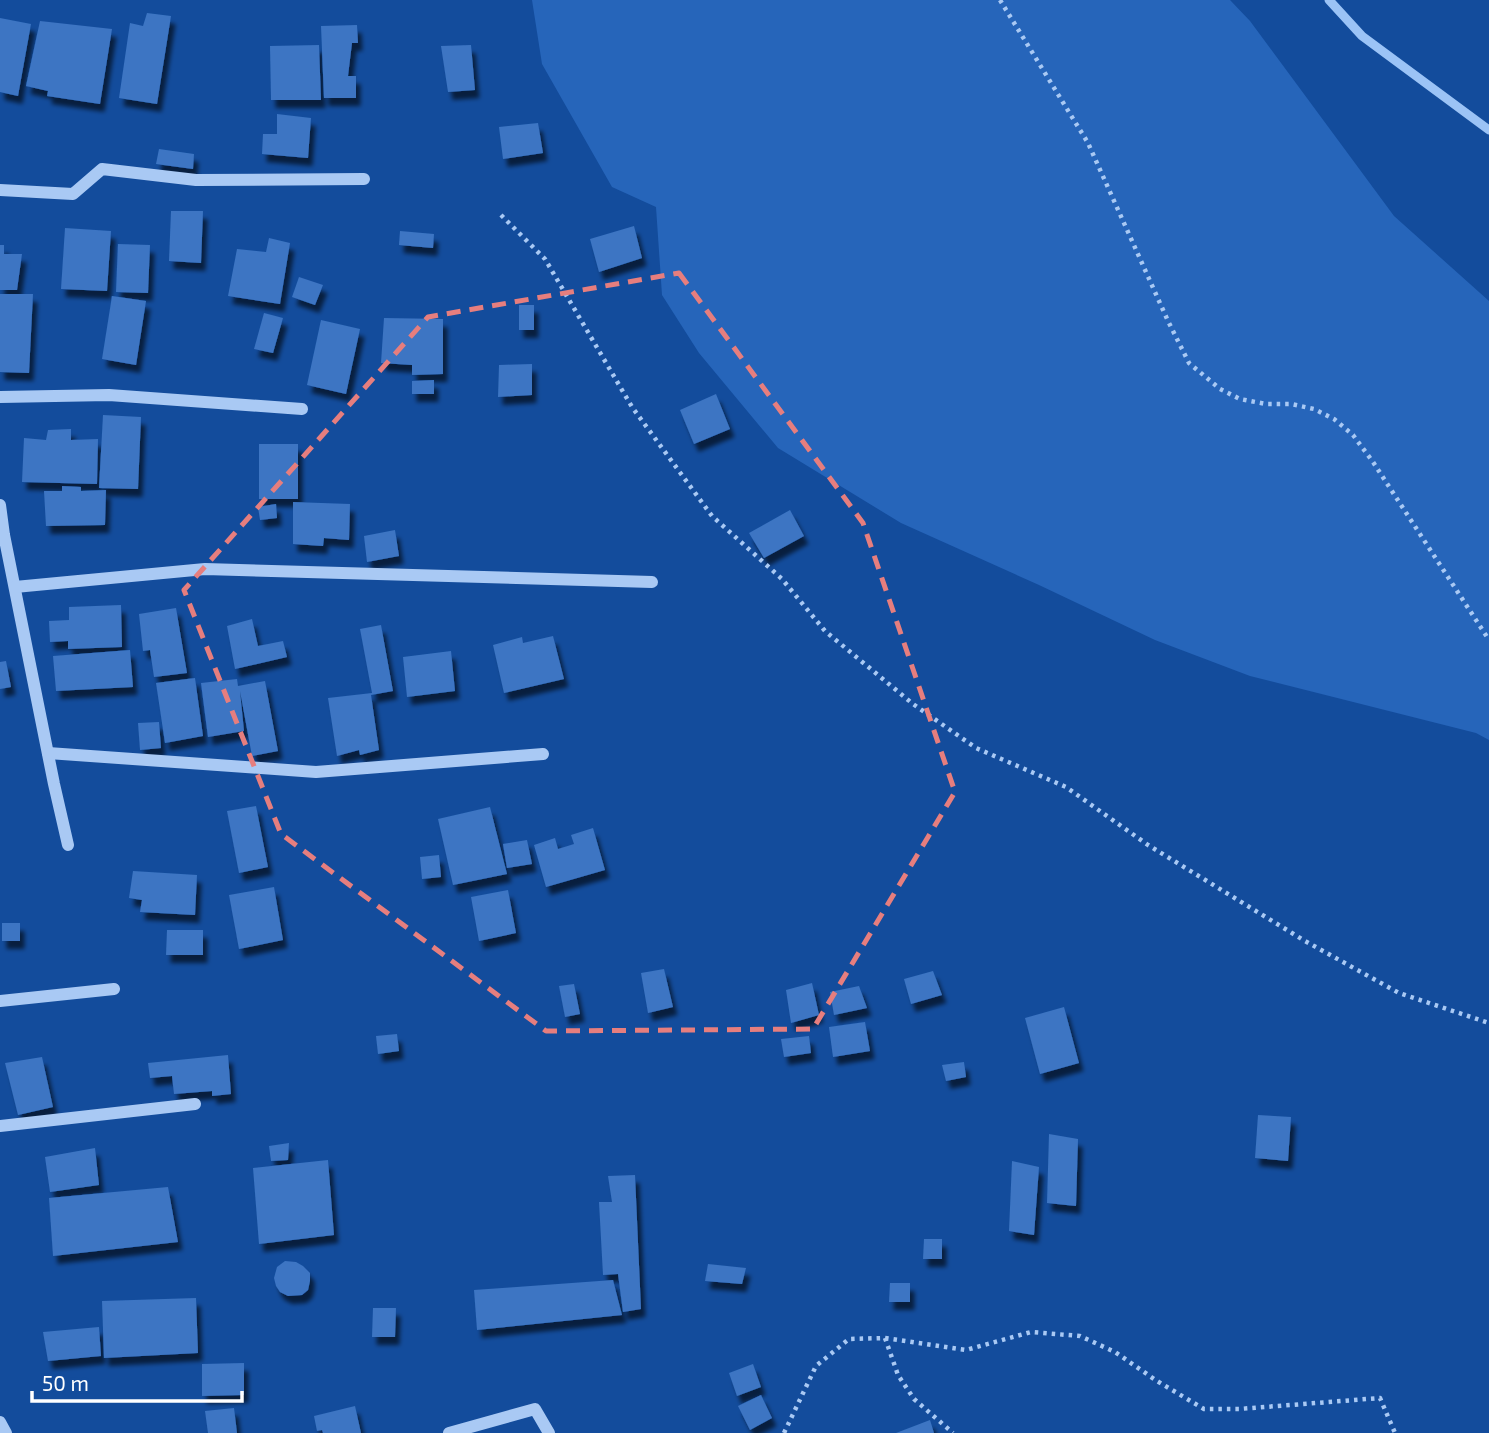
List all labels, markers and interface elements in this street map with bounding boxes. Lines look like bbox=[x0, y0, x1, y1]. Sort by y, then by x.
scale bar bbox=[32, 1360, 242, 1404]
text: 50 m bbox=[42, 1370, 89, 1395]

